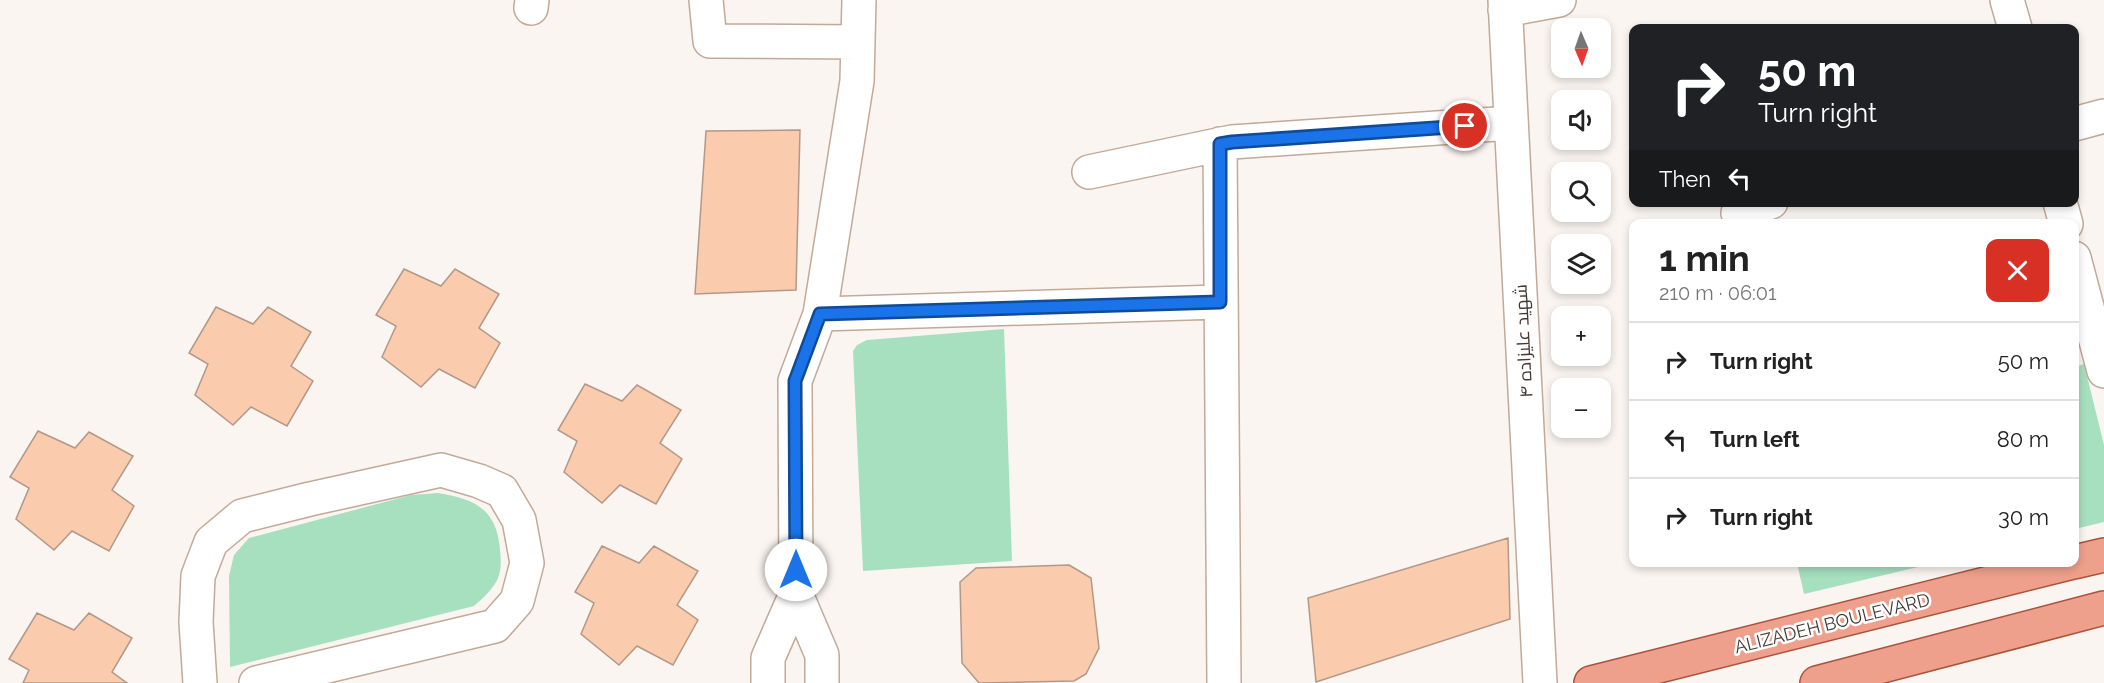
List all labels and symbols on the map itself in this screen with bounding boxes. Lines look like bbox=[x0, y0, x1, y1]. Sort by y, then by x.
north arrow bbox=[1551, 18, 1611, 78]
pin bbox=[1439, 100, 1490, 151]
street label: شهید علیزاده ۴ bbox=[1510, 284, 1537, 398]
position arrow bbox=[764, 538, 828, 602]
street label: ALIZADEH BOULEVARD bbox=[1732, 588, 1932, 657]

